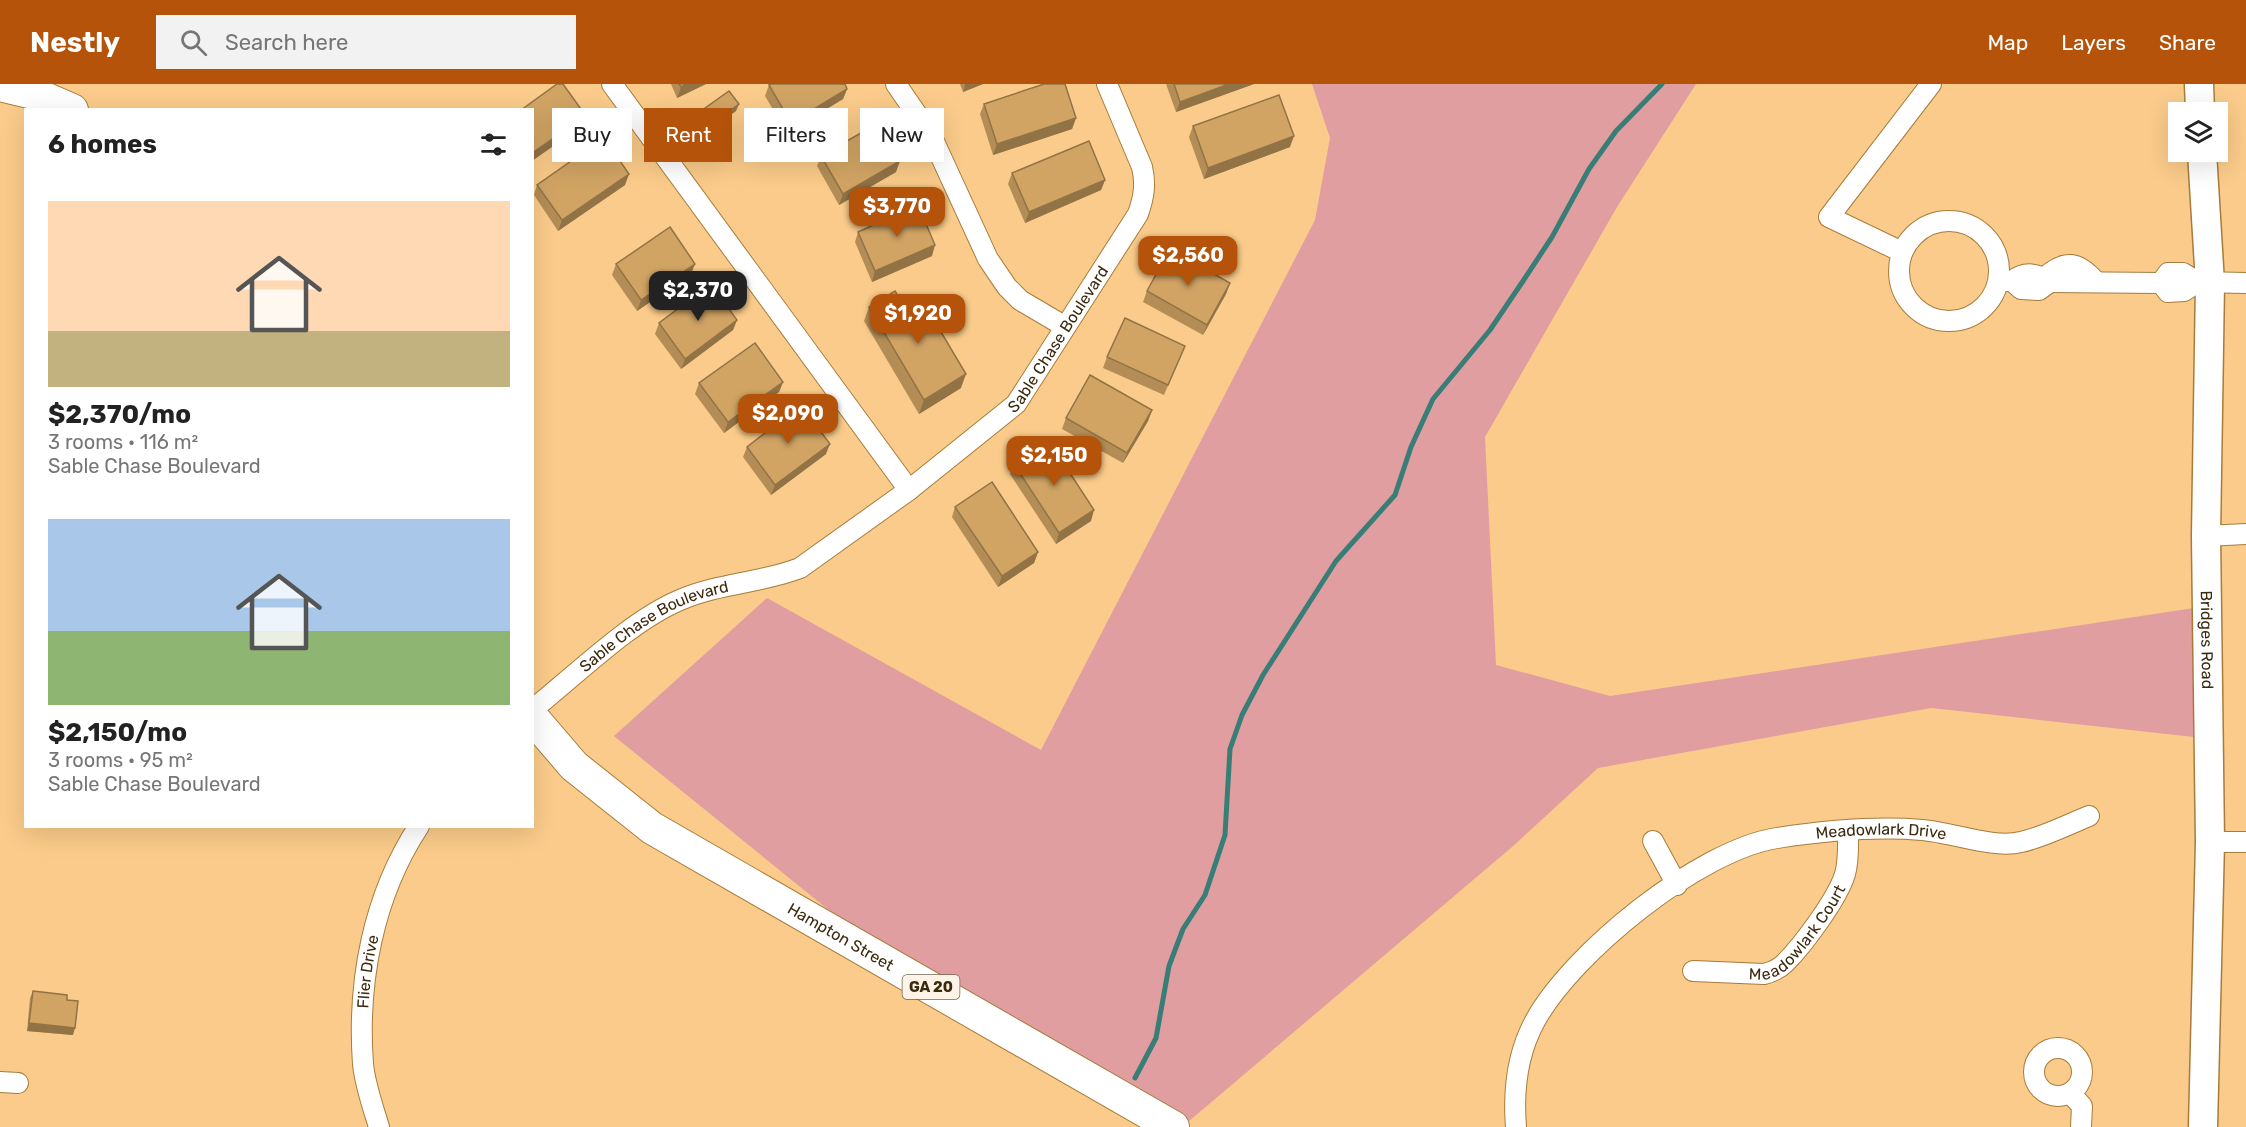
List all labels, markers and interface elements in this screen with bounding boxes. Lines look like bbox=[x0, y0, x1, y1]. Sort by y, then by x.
search box bbox=[156, 15, 576, 69]
text: Nestly bbox=[30, 26, 120, 59]
icon: search bbox=[177, 26, 210, 59]
text: Search here bbox=[225, 29, 348, 56]
text: Map bbox=[1987, 30, 2028, 55]
text: Layers bbox=[2061, 30, 2126, 55]
text: Share bbox=[2159, 30, 2216, 55]
map controls bbox=[2168, 102, 2228, 162]
button: layers bbox=[2168, 102, 2228, 162]
chip: Buy bbox=[552, 108, 632, 162]
chip: Rent bbox=[644, 108, 732, 162]
chip: Filters bbox=[744, 108, 848, 162]
chip: New bbox=[860, 108, 944, 162]
icon: filters bbox=[477, 128, 510, 161]
text: 6 homes bbox=[48, 129, 157, 160]
pin: $3,770 bbox=[848, 187, 946, 238]
text: $3,770 bbox=[863, 194, 931, 218]
pin: $2,560 bbox=[1139, 236, 1237, 287]
icon: home bbox=[225, 240, 333, 348]
text: $2,560 bbox=[1152, 243, 1224, 267]
street label: Sable Chase Boulevard bbox=[1004, 262, 1112, 416]
pin: $2,370 bbox=[649, 271, 747, 322]
text: $2,370 bbox=[663, 278, 733, 302]
pin: $1,920 bbox=[869, 294, 967, 345]
text: $1,920 bbox=[884, 301, 952, 325]
pin: $2,090 bbox=[739, 394, 837, 445]
text: $2,370/mo bbox=[48, 399, 191, 430]
text: $2,090 bbox=[752, 401, 824, 425]
text: 3 rooms · 116 m² bbox=[48, 430, 198, 454]
pin: $2,150 bbox=[1005, 436, 1103, 487]
text: $2,150 bbox=[1020, 443, 1088, 467]
text: Sable Chase Boulevard bbox=[48, 454, 261, 478]
icon: home bbox=[225, 558, 333, 666]
street label: Sable Chase Boulevard bbox=[575, 576, 730, 676]
street label: Bridges Road bbox=[2197, 590, 2218, 689]
text: $2,150/mo bbox=[48, 717, 187, 748]
text: 3 rooms · 95 m² bbox=[48, 748, 193, 772]
text: Sable Chase Boulevard bbox=[48, 772, 261, 796]
street label: Meadowlark Drive bbox=[1815, 819, 1948, 843]
street label: Meadowlark Court bbox=[1748, 881, 1849, 984]
street label: Hampton Street bbox=[784, 898, 897, 974]
street label: Flier Drive bbox=[353, 933, 382, 1009]
road number: GA 20 bbox=[902, 975, 960, 999]

